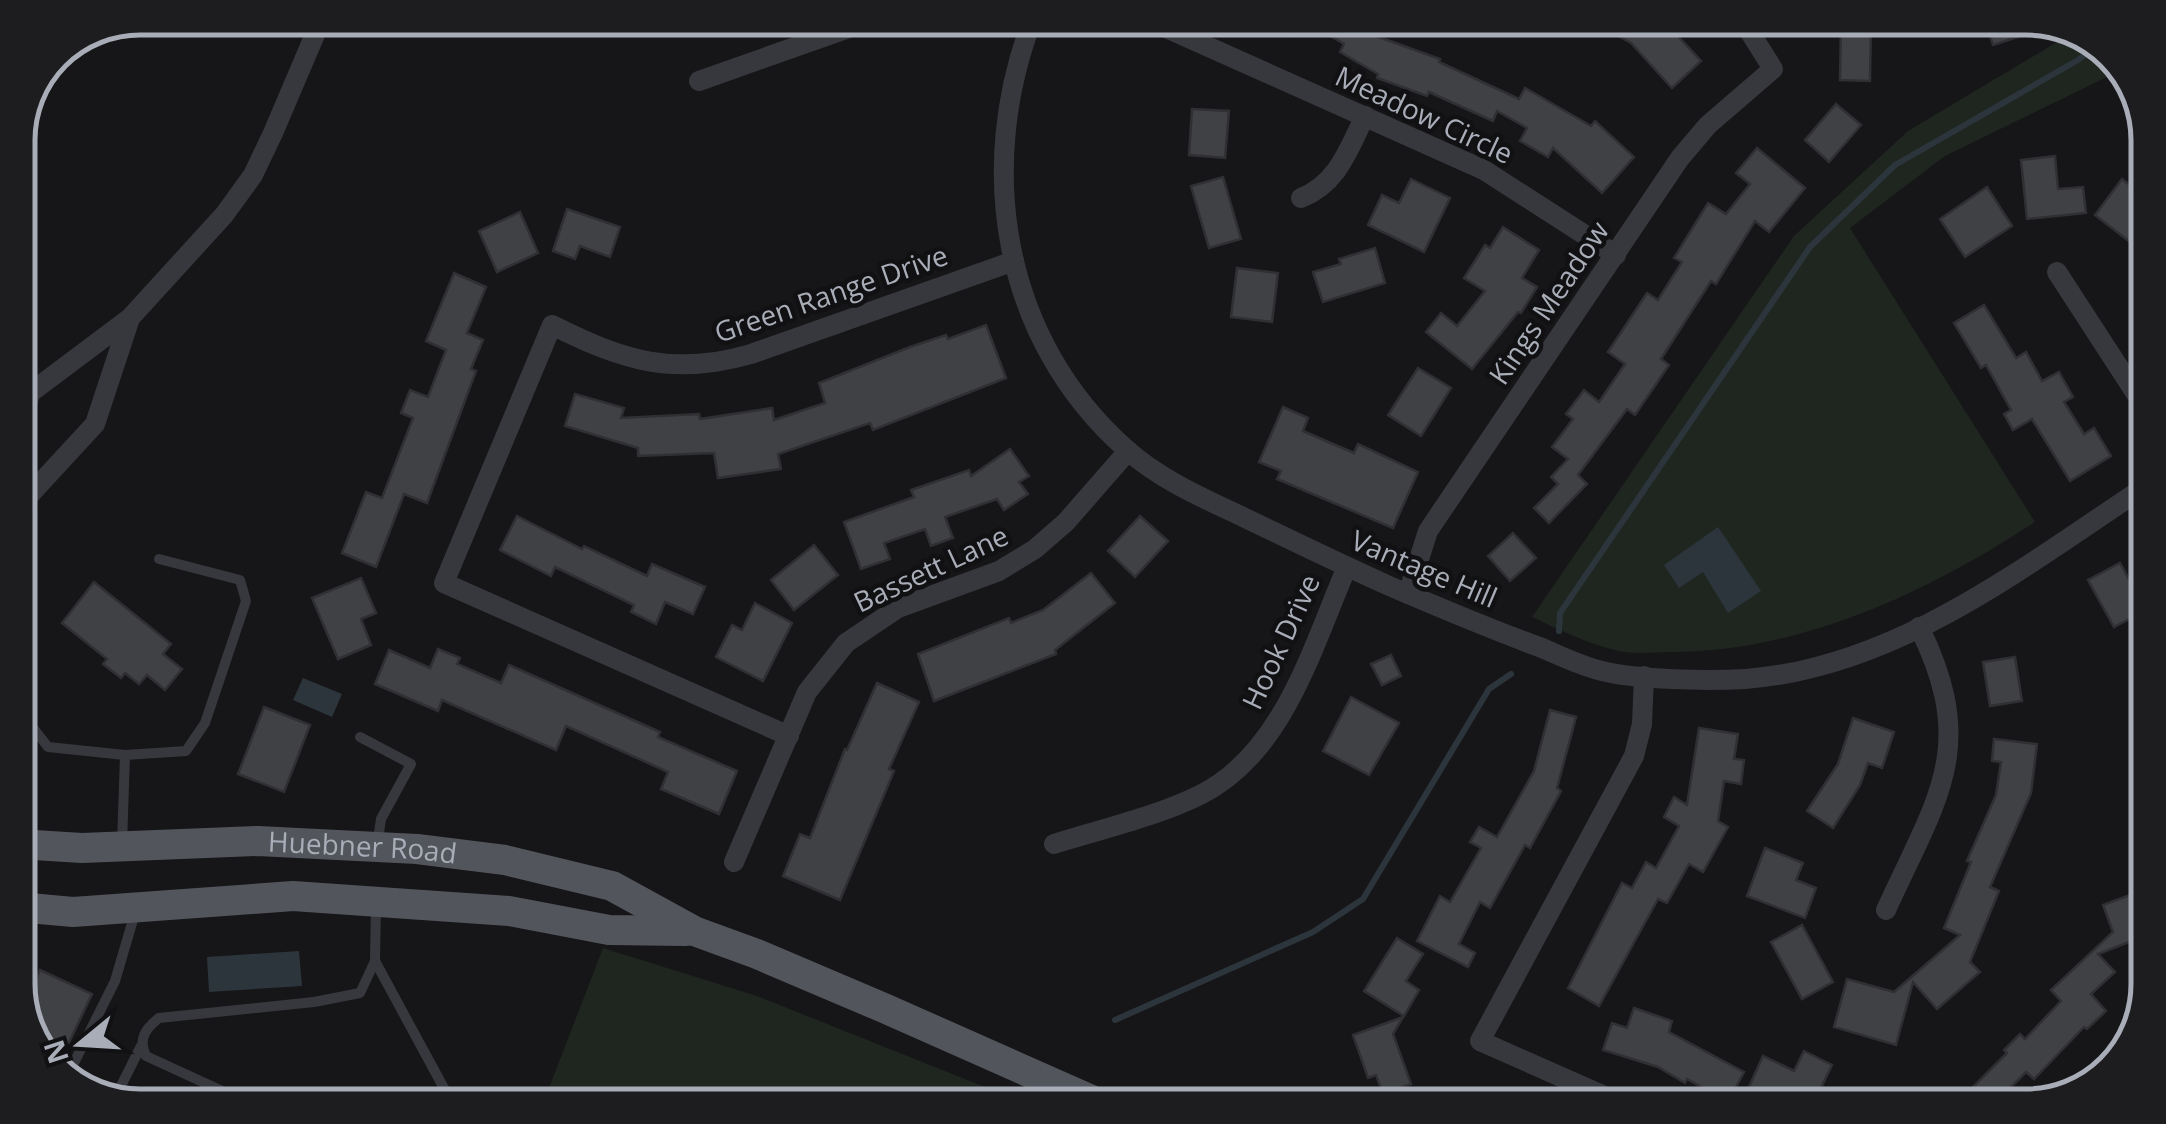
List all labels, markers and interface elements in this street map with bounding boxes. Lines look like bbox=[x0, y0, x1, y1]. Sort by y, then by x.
street label: Meadow Circle bbox=[1329, 56, 1519, 172]
street label: Kings Meadow bbox=[1479, 213, 1617, 392]
street label: Green Range Drive bbox=[709, 235, 952, 351]
street label: Bassett Lane bbox=[847, 516, 1014, 620]
street label: Vantage Hill bbox=[1346, 520, 1503, 616]
street label: Hook Drive bbox=[1232, 568, 1328, 715]
street label: Huebner Road bbox=[267, 822, 459, 872]
north arrow bbox=[30, 994, 130, 1094]
text: N bbox=[34, 1035, 77, 1069]

